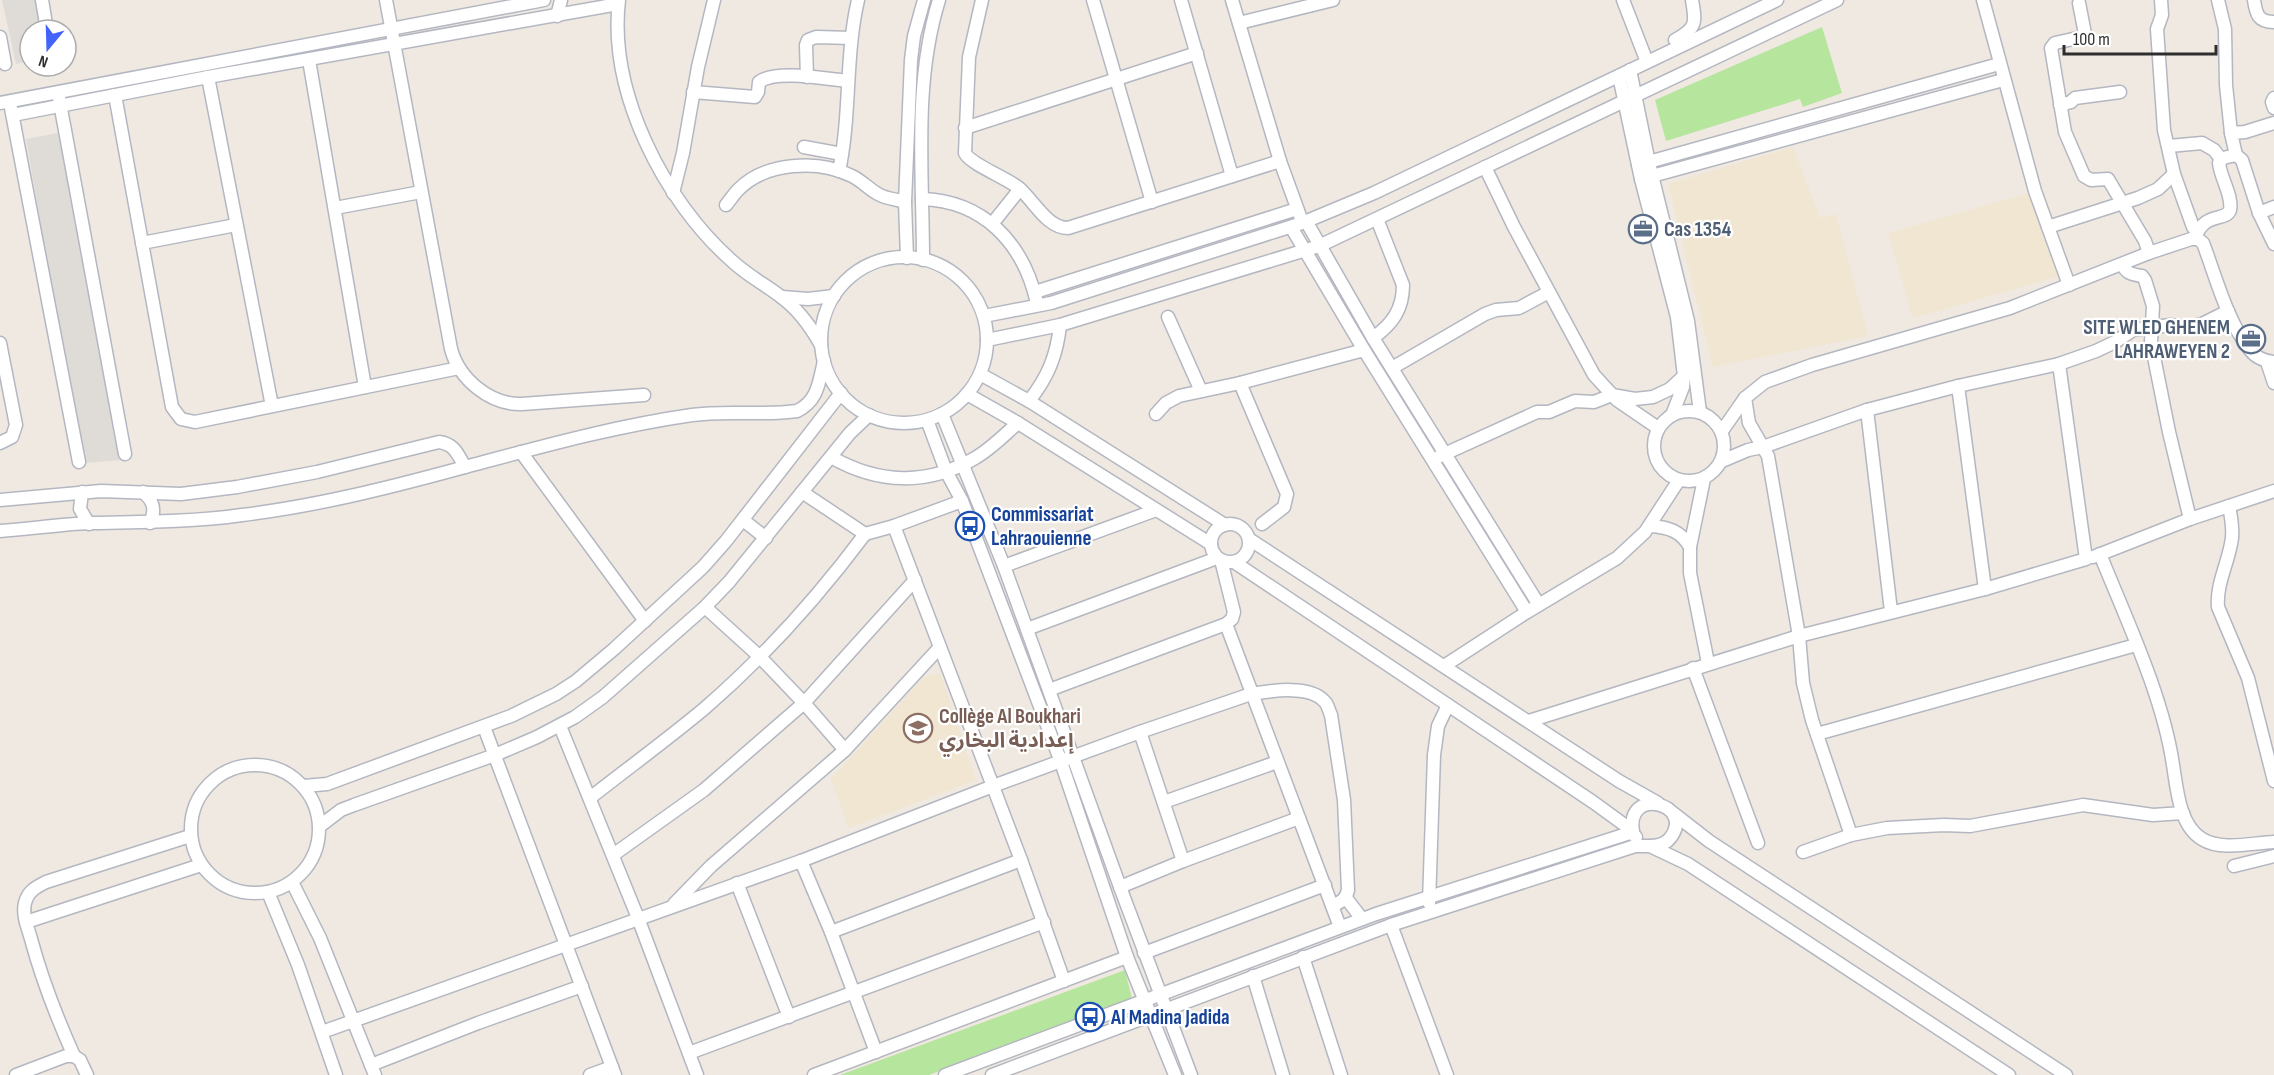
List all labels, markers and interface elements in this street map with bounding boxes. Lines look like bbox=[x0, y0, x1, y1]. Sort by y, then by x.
north arrow bbox=[18, 18, 78, 78]
scale bar bbox=[2064, 18, 2216, 56]
text: 100 m bbox=[2073, 29, 2110, 50]
text: N bbox=[36, 50, 51, 71]
office icon: Cas 1354 bbox=[1627, 213, 1659, 245]
place label: Cas 1354 bbox=[1664, 217, 1731, 242]
place label: SITE WLED GHENEM LAHRAWEYEN 2 bbox=[2083, 315, 2230, 364]
office icon: SITE WLED GHENEM LAHRAWEYEN 2 bbox=[2235, 323, 2267, 355]
place label: Commissariat Lahraouienne bbox=[991, 502, 1094, 551]
bus stop icon: Commissariat Lahraouienne bbox=[954, 510, 986, 542]
place label: Collège Al Boukhari إعدادية البخاري bbox=[939, 704, 1081, 756]
school or university icon: Collège Al Boukhari إعدادية البخاري bbox=[902, 712, 934, 744]
bus stop icon: Al Madina Jadida bbox=[1074, 1001, 1106, 1033]
place label: Al Madina Jadida bbox=[1110, 1005, 1230, 1030]

